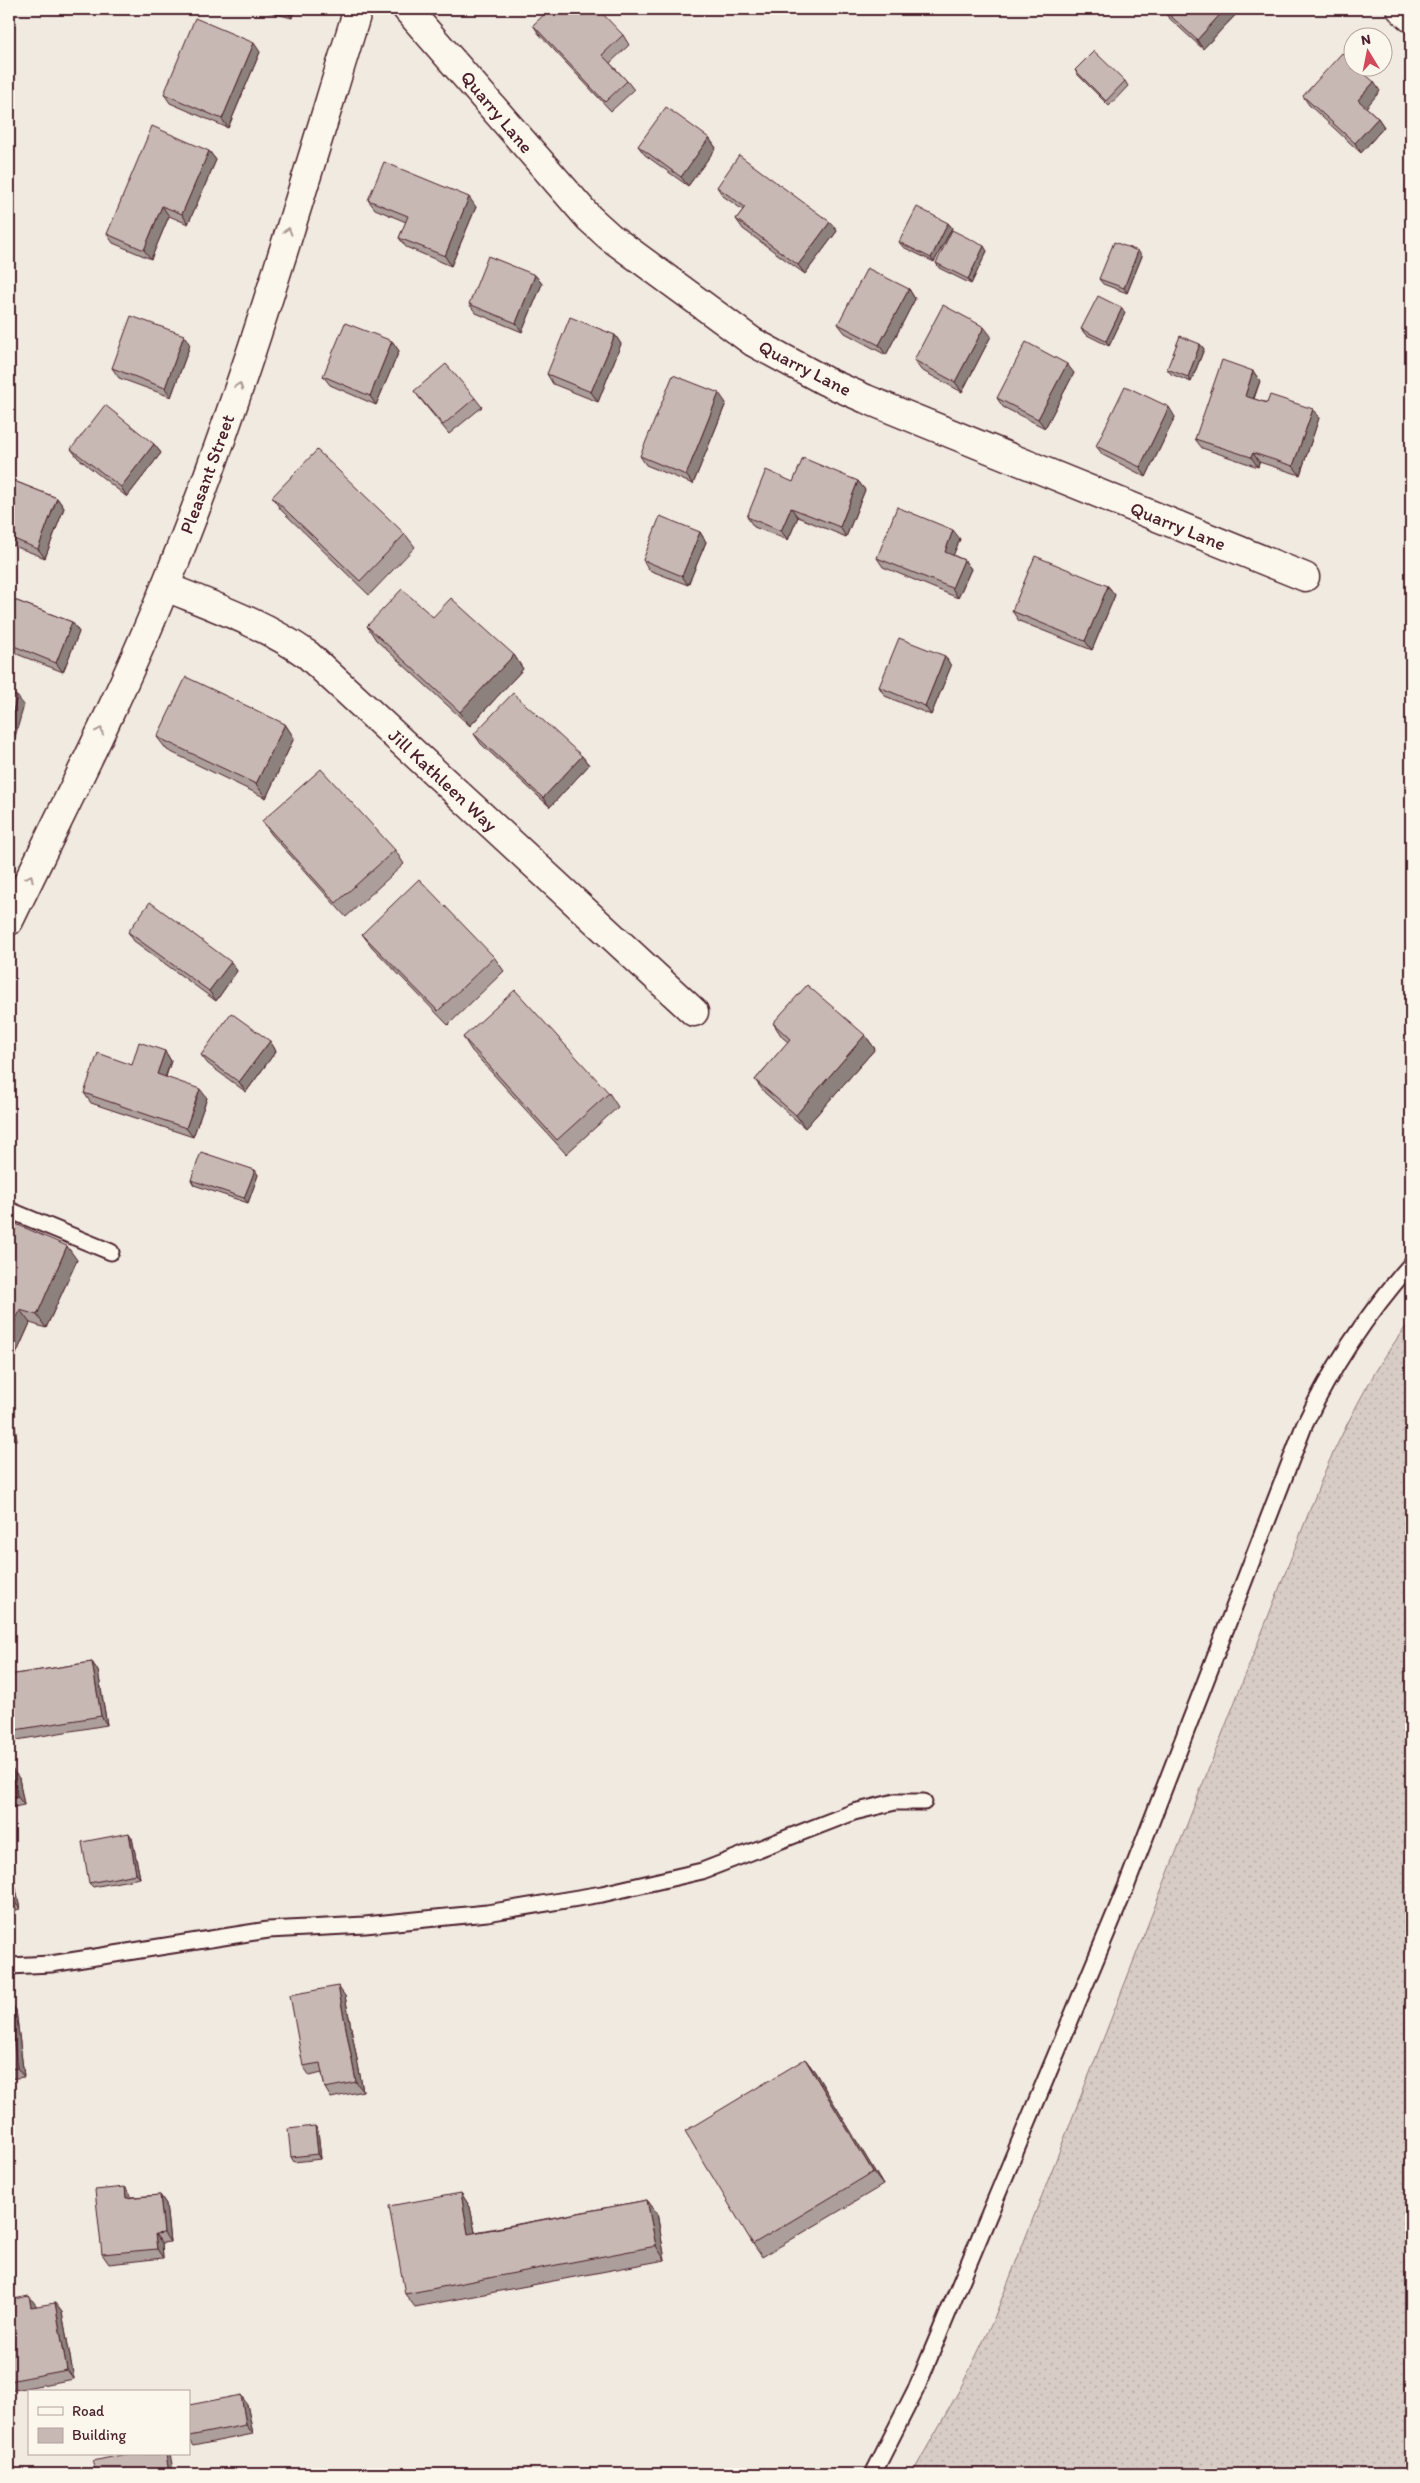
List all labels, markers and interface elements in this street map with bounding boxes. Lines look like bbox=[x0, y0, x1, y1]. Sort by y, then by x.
north arrow bbox=[1342, 28, 1392, 78]
text: N bbox=[1360, 30, 1372, 49]
street label: Quarry Lane bbox=[456, 66, 538, 158]
one-way arrow bbox=[282, 227, 292, 235]
street label: Quarry Lane bbox=[755, 335, 855, 401]
one-way arrow bbox=[233, 382, 243, 390]
street label: Pleasant Street bbox=[175, 411, 239, 537]
street label: Quarry Lane bbox=[1127, 496, 1229, 556]
street label: Jill Kathleen Way bbox=[384, 724, 502, 837]
one-way arrow bbox=[94, 727, 104, 736]
one-way arrow bbox=[24, 874, 34, 883]
legend bbox=[28, 2390, 190, 2456]
text: Road bbox=[72, 2402, 105, 2420]
text: Building bbox=[72, 2426, 126, 2444]

